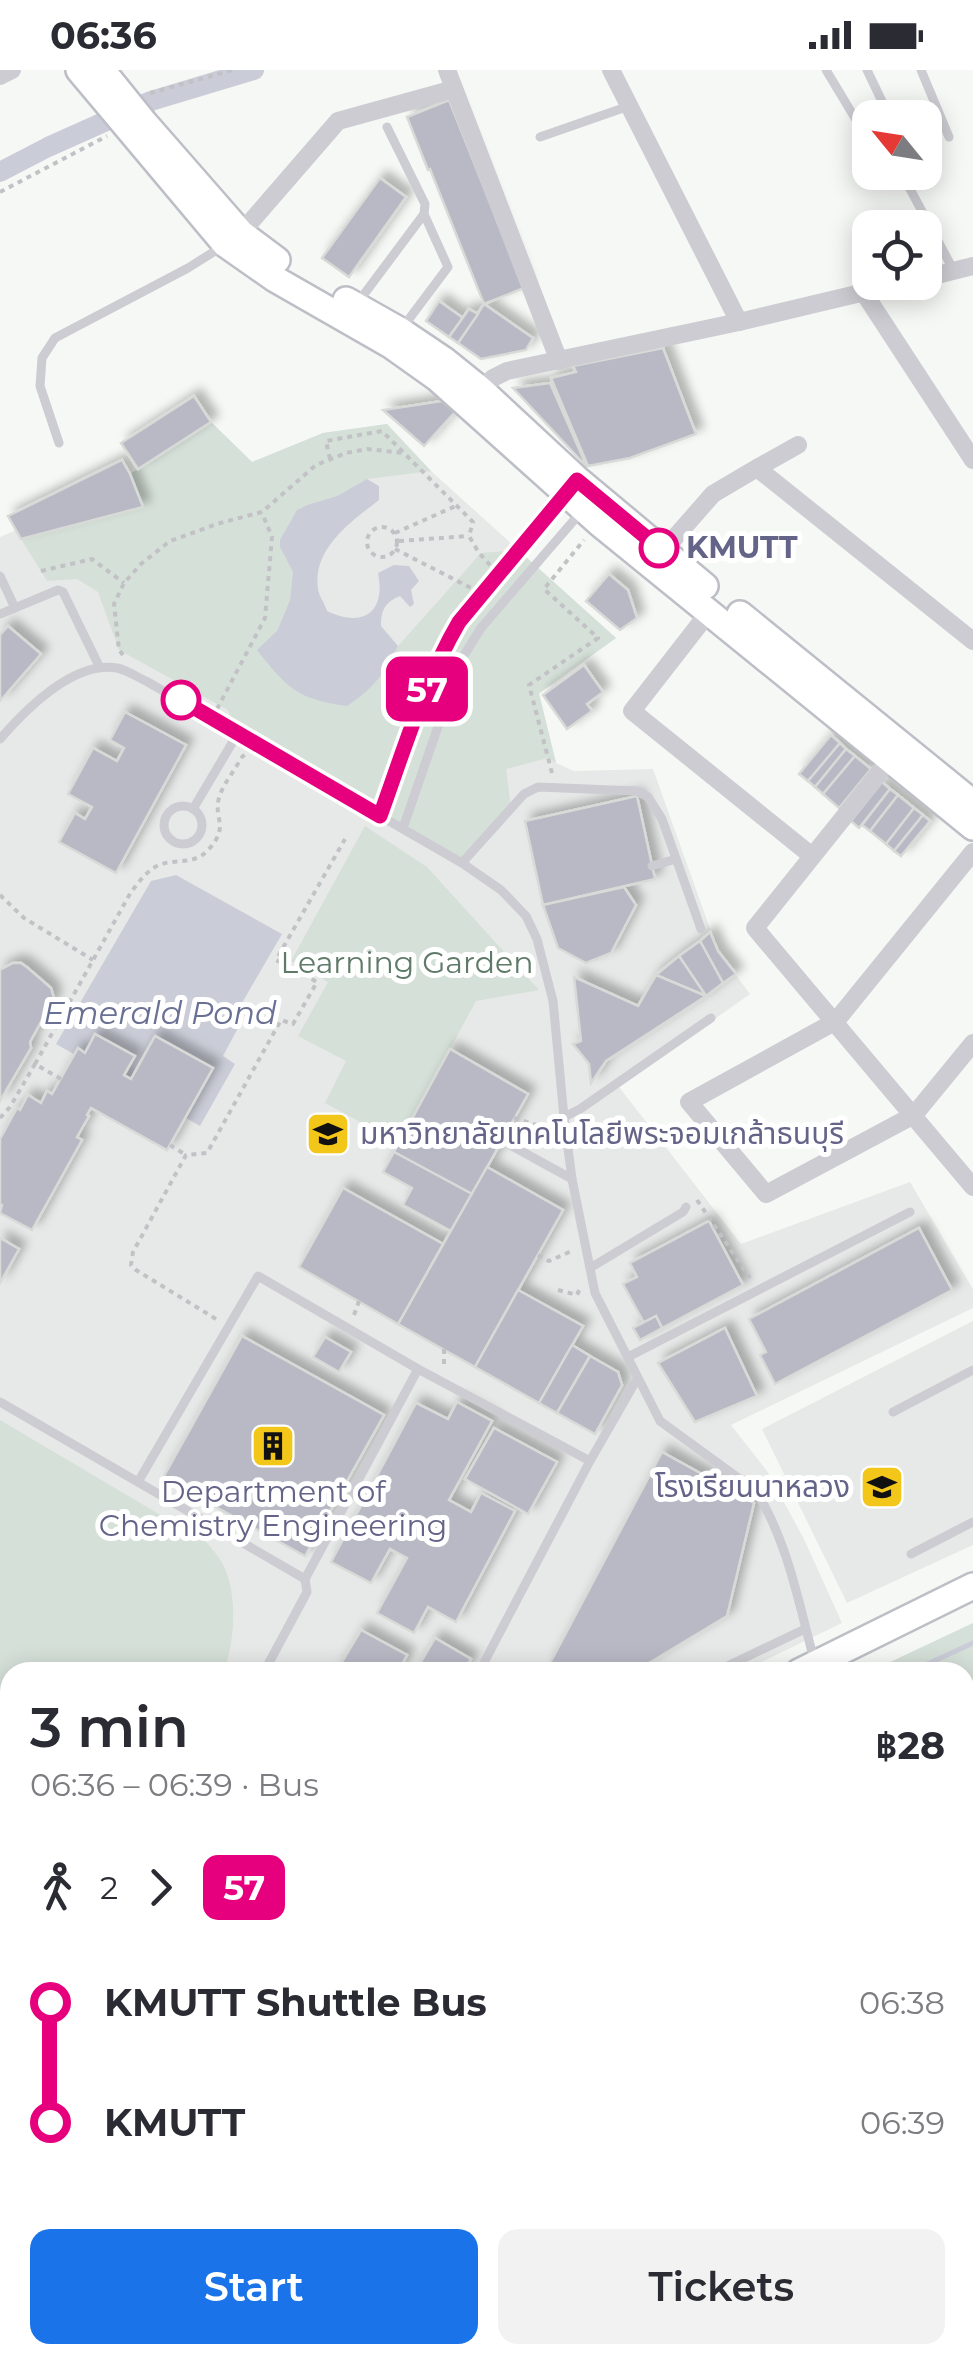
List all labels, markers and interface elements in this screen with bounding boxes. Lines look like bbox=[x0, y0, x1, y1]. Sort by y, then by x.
text: 06:36 bbox=[50, 12, 157, 59]
north arrow bbox=[852, 100, 942, 190]
map controls bbox=[852, 100, 942, 300]
button: locate bbox=[852, 210, 942, 300]
marker: KMUTT bbox=[640, 529, 678, 567]
place label: KMUTT bbox=[686, 529, 798, 566]
line badge: 57 bbox=[382, 656, 472, 722]
text: 57 bbox=[406, 668, 448, 711]
unlabelled marker bbox=[162, 681, 200, 719]
park label: Learning Garden bbox=[281, 944, 533, 981]
water label: Emerald Pond bbox=[43, 993, 277, 1032]
school or university icon: มหาวิทยาลัยเทคโนโลยีพระจอมเกล้าธนบุรี bbox=[305, 1111, 351, 1157]
place label: มหาวิทยาลัยเทคโนโลยีพระจอมเกล้าธนบุรี bbox=[360, 1115, 844, 1152]
building icon: Department of Chemistry Engineering bbox=[250, 1423, 296, 1469]
school or university icon: โรงเรียนนาหลวง bbox=[859, 1464, 905, 1510]
place label: โรงเรียนนาหลวง bbox=[655, 1468, 850, 1505]
place label: Department of Chemistry Engineering bbox=[99, 1473, 447, 1544]
text: 3 min bbox=[30, 1694, 189, 1761]
text: ฿28 bbox=[875, 1722, 945, 1769]
text: 06:36 – 06:39 · Bus bbox=[30, 1765, 319, 1804]
icon: walk bbox=[30, 1860, 85, 1915]
icon: forward bbox=[133, 1860, 188, 1915]
text: 57 bbox=[223, 1866, 265, 1909]
text: 2 bbox=[100, 1868, 118, 1907]
text: KMUTT Shuttle Bus bbox=[104, 1979, 487, 2026]
text: 06:38 bbox=[859, 1983, 945, 2022]
text: KMUTT bbox=[104, 2099, 245, 2146]
text: 06:39 bbox=[860, 2103, 945, 2142]
button: Start bbox=[30, 2229, 478, 2344]
button: Tickets bbox=[498, 2229, 945, 2344]

